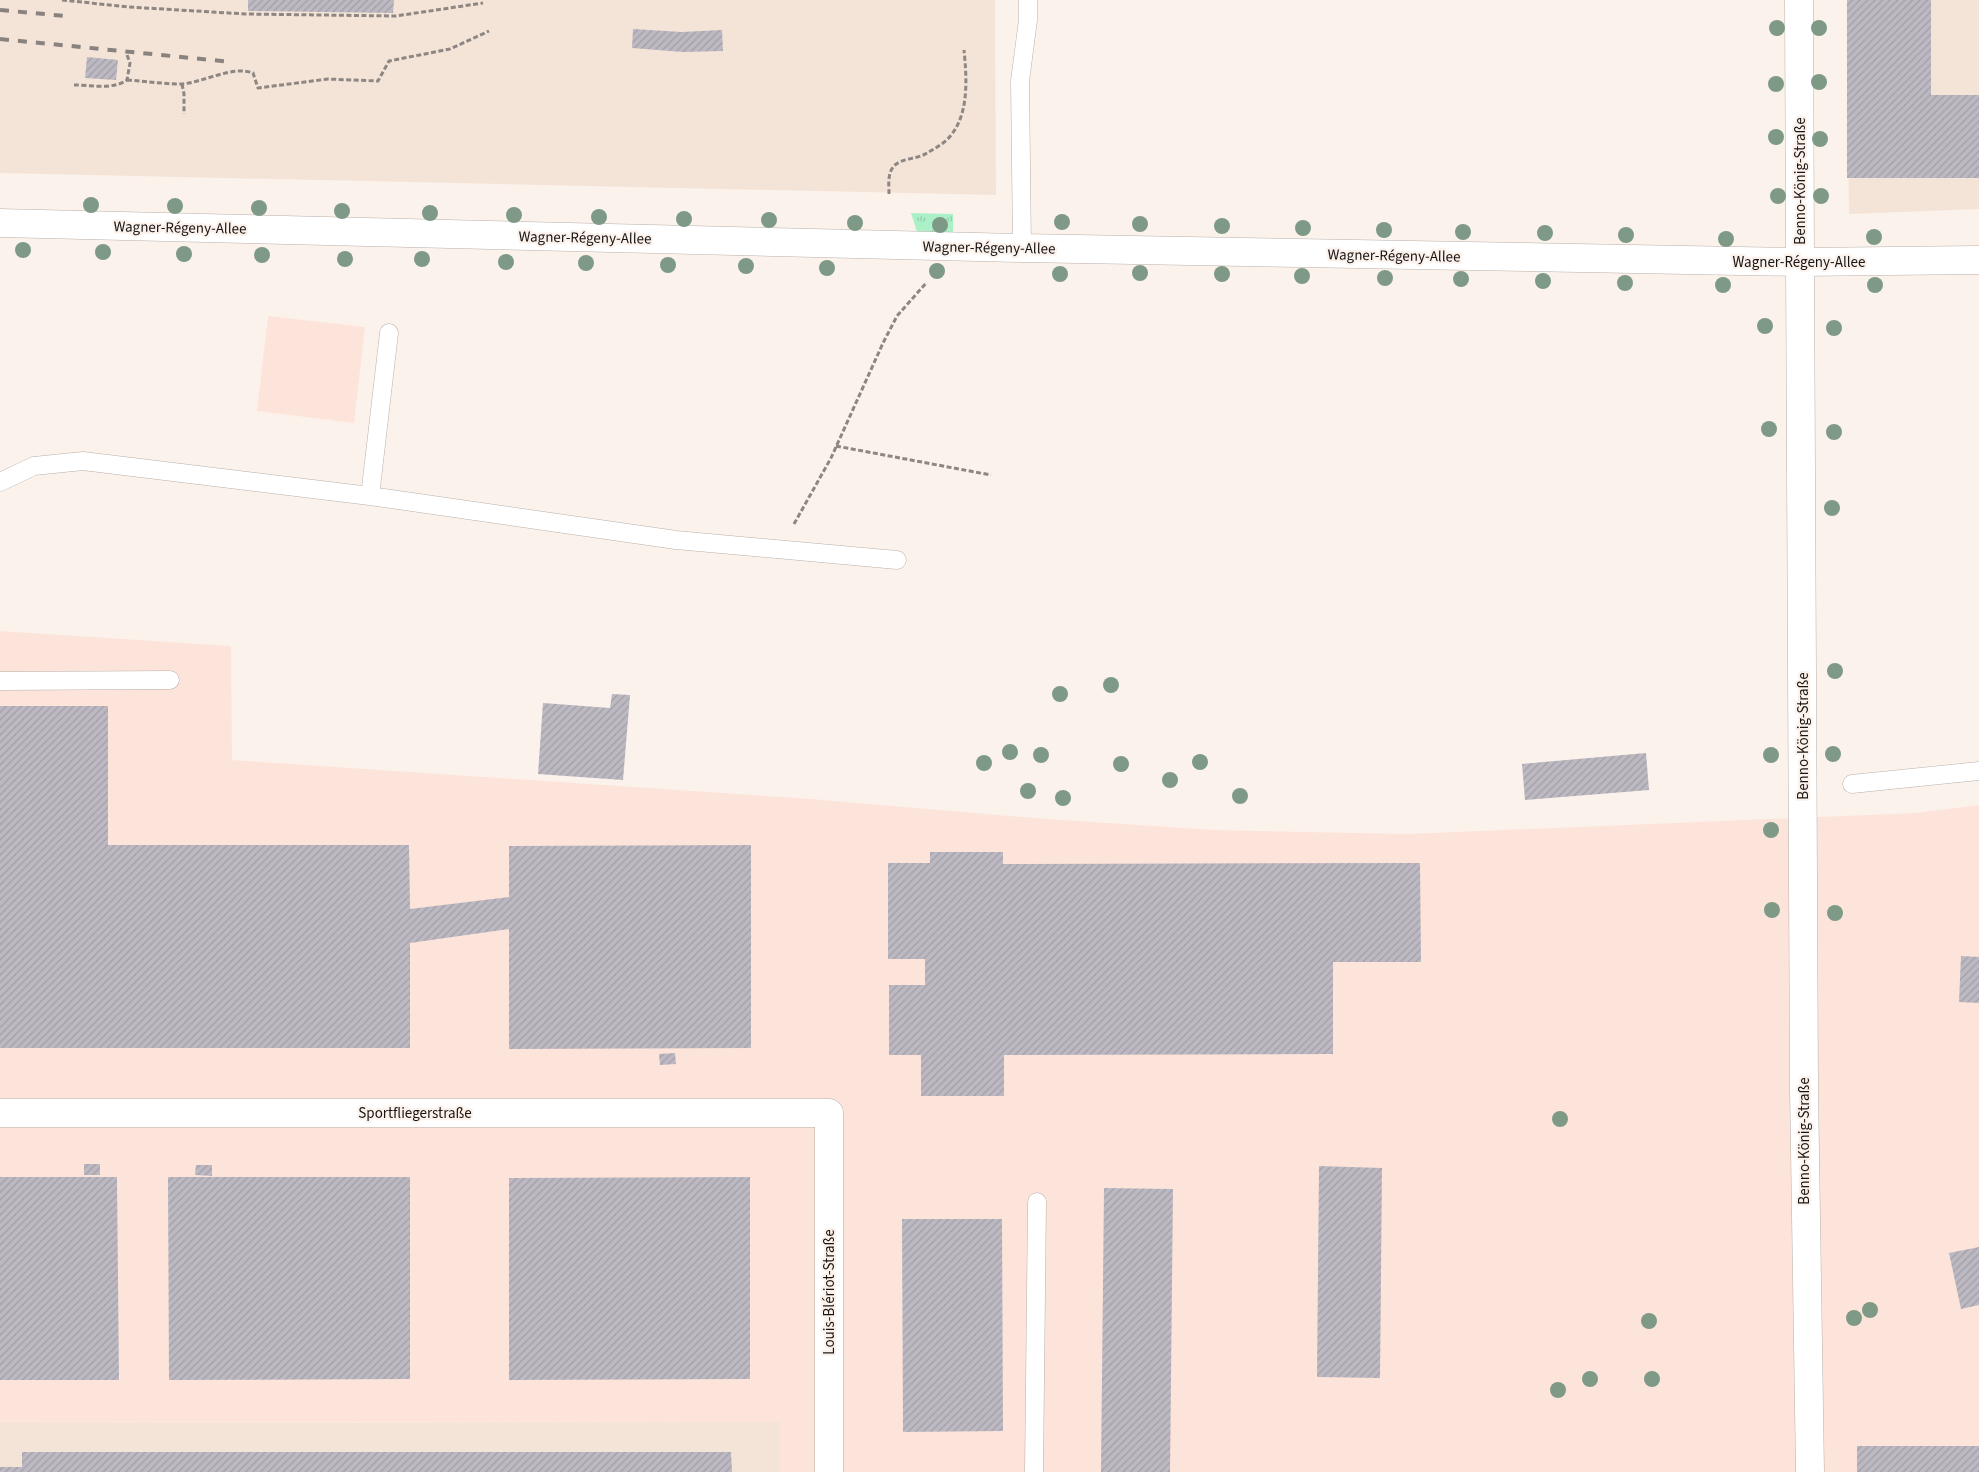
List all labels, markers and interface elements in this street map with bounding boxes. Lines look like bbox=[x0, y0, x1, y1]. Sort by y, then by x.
street label: Benno-König-Straße bbox=[1790, 117, 1811, 245]
street label: Wagner-Régeny-Allee bbox=[113, 216, 247, 240]
street label: Wagner-Régeny-Allee bbox=[518, 226, 652, 250]
street label: Wagner-Régeny-Allee bbox=[922, 236, 1056, 260]
street label: Wagner-Régeny-Allee bbox=[1327, 244, 1461, 268]
street label: Wagner-Régeny-Allee bbox=[1733, 252, 1865, 273]
street label: Benno-König-Straße bbox=[1793, 672, 1814, 800]
street label: Benno-König-Straße bbox=[1794, 1077, 1815, 1205]
street label: Sportfliegerstraße bbox=[358, 1103, 472, 1124]
street label: Louis-Blériot-Straße bbox=[819, 1229, 840, 1355]

